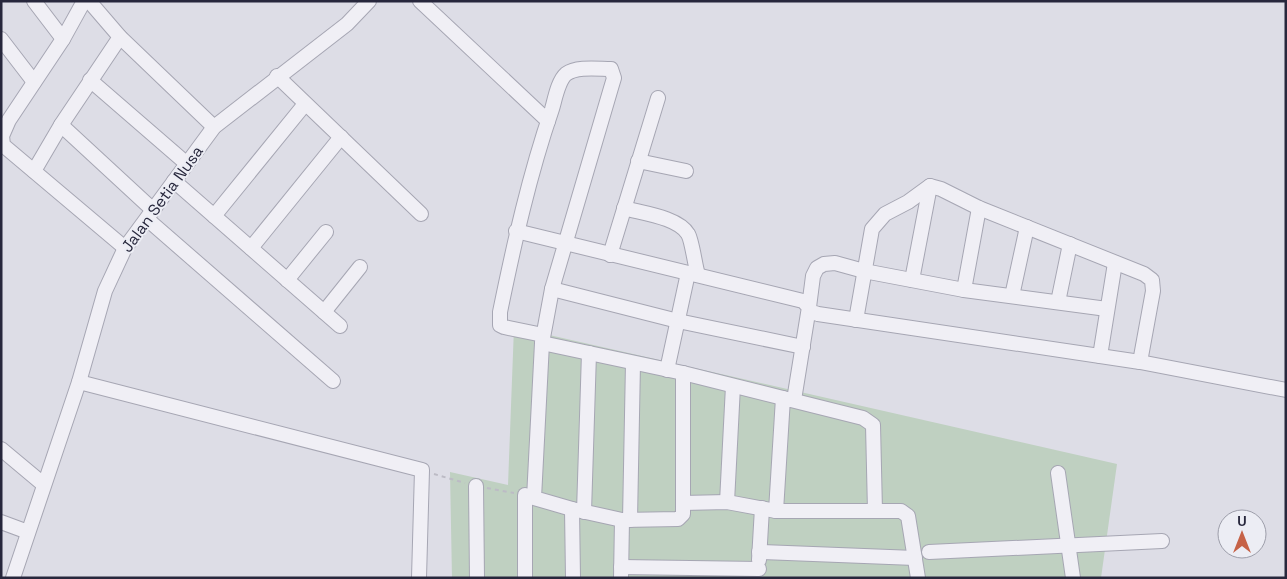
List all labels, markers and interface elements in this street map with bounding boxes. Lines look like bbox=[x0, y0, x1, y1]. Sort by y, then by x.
street label: Jalan Setia Nusa bbox=[116, 142, 208, 256]
north arrow bbox=[1217, 509, 1267, 559]
text: U bbox=[1237, 512, 1247, 530]

